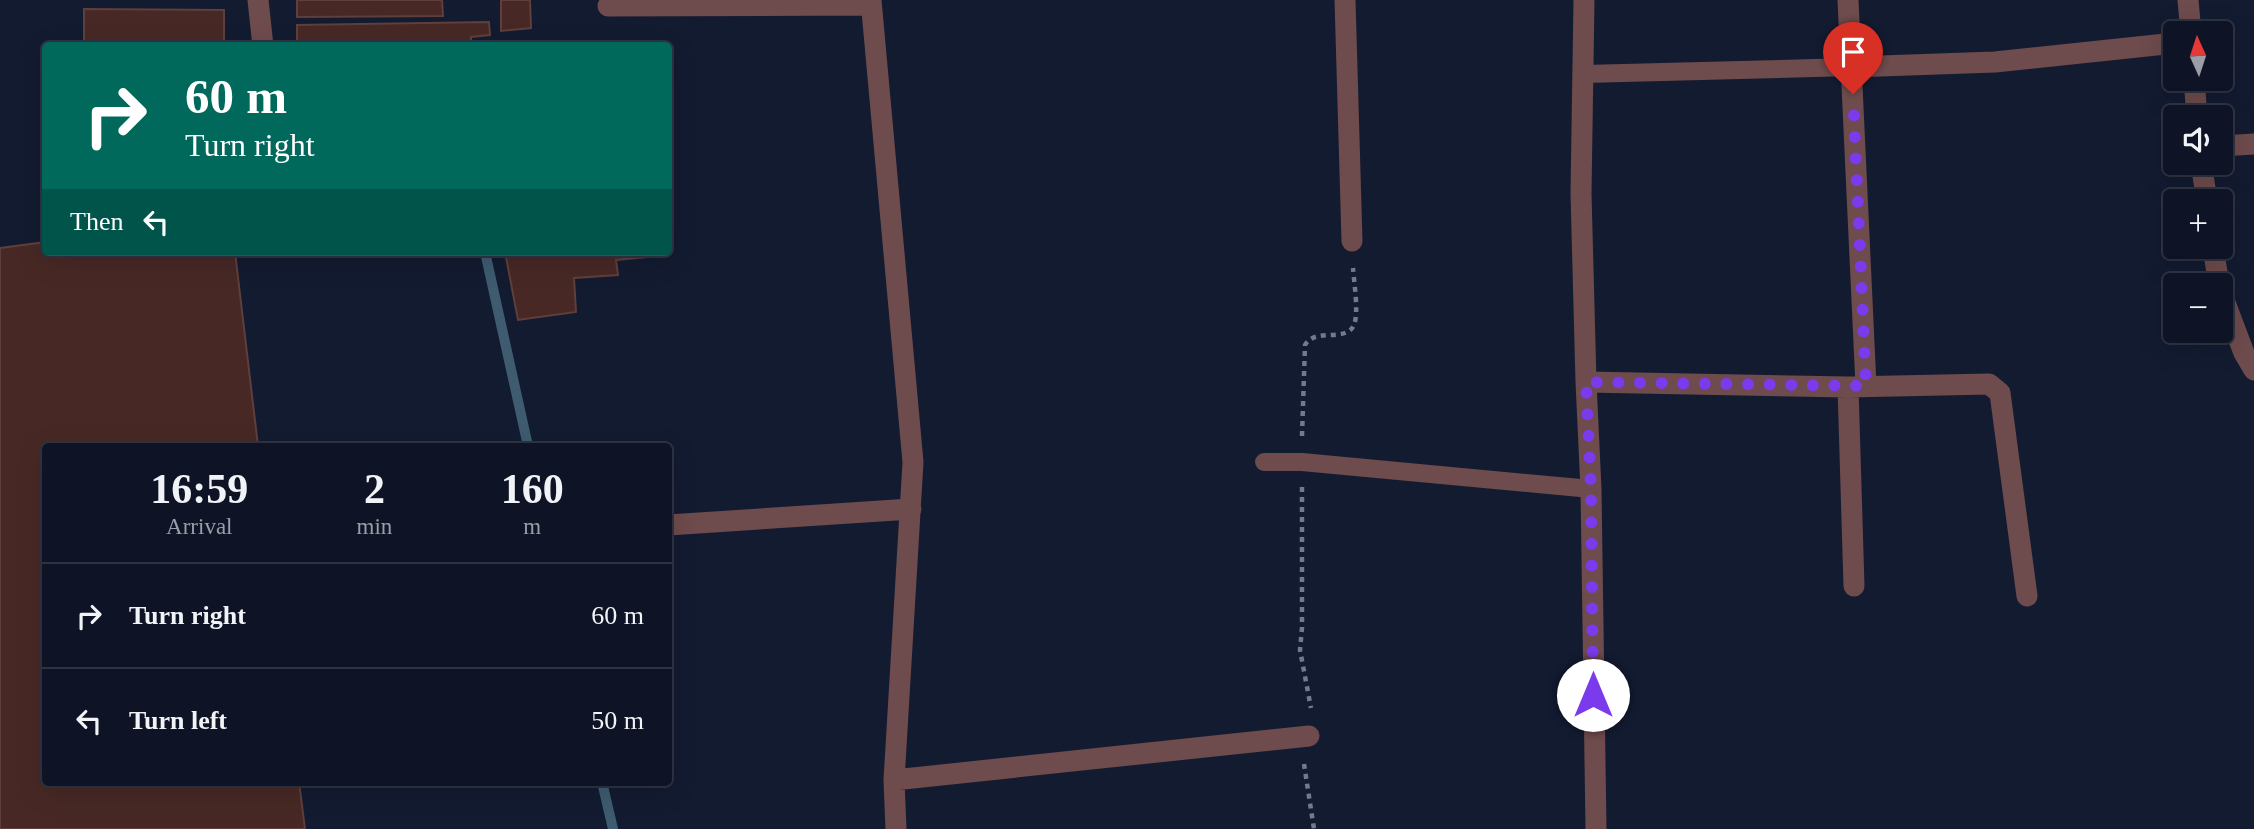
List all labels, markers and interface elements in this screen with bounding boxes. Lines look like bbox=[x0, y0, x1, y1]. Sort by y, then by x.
north arrow bbox=[2163, 21, 2233, 91]
map controls bbox=[2163, 21, 2233, 343]
pin bbox=[1823, 22, 1883, 94]
icon: arrive bbox=[1834, 33, 1872, 71]
text: 60 m bbox=[185, 69, 287, 124]
icon: right bbox=[70, 70, 161, 161]
button: sound bbox=[2163, 105, 2233, 175]
text: Turn right bbox=[185, 127, 315, 163]
button: + bbox=[2163, 189, 2233, 259]
icon: left bbox=[137, 203, 175, 241]
text: Then bbox=[70, 207, 123, 236]
button: − bbox=[2163, 273, 2233, 343]
text: 16:59 bbox=[150, 466, 248, 512]
text: 2 bbox=[364, 466, 385, 512]
text: 160 bbox=[501, 466, 564, 512]
text: Arrival bbox=[166, 514, 233, 539]
text: min bbox=[357, 514, 392, 539]
text: m bbox=[523, 514, 541, 539]
icon: right bbox=[70, 597, 108, 635]
text: Turn right bbox=[129, 601, 246, 630]
text: 60 m bbox=[591, 601, 644, 630]
position arrow bbox=[1556, 658, 1630, 732]
icon: left bbox=[70, 702, 108, 740]
text: Turn left bbox=[129, 706, 227, 735]
text: 50 m bbox=[591, 706, 644, 735]

